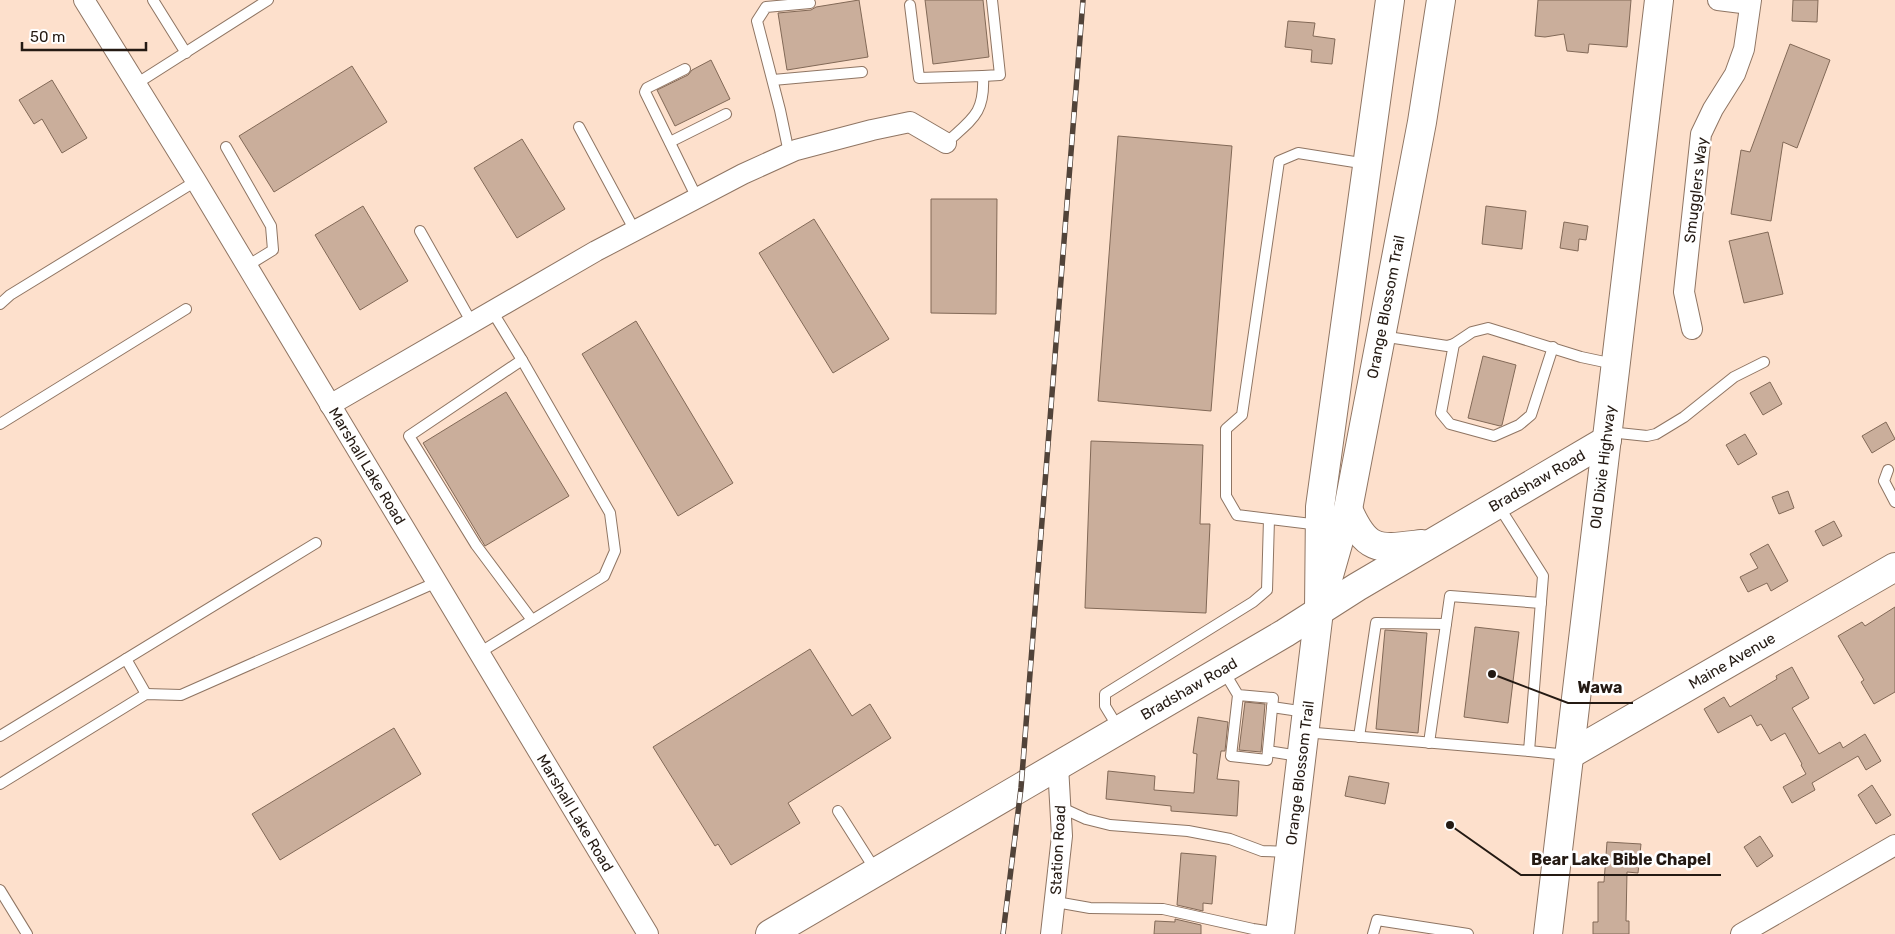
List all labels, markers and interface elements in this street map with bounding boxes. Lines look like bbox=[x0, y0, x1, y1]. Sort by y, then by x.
scale bar bbox=[22, 20, 146, 52]
text: 50 m bbox=[30, 28, 65, 46]
street label: Smugglers Way bbox=[1681, 136, 1711, 244]
street label: Orange Blossom Trail bbox=[1363, 234, 1409, 380]
street label: Marshall Lake Road bbox=[325, 404, 409, 528]
street label: Old Dixie Highway bbox=[1586, 404, 1620, 530]
street label: Bradshaw Road bbox=[1485, 446, 1589, 516]
street label: Maine Avenue bbox=[1685, 629, 1779, 693]
street label: Bradshaw Road bbox=[1137, 654, 1241, 724]
callout: Wawa bbox=[1568, 672, 1633, 703]
text: Wawa bbox=[1578, 678, 1622, 697]
street label: Orange Blossom Trail bbox=[1282, 700, 1318, 846]
street label: Marshall Lake Road bbox=[533, 751, 617, 875]
street label: Station Road bbox=[1047, 805, 1069, 895]
callout: Bear Lake Bible Chapel bbox=[1521, 844, 1721, 875]
text: Bear Lake Bible Chapel bbox=[1531, 850, 1711, 869]

